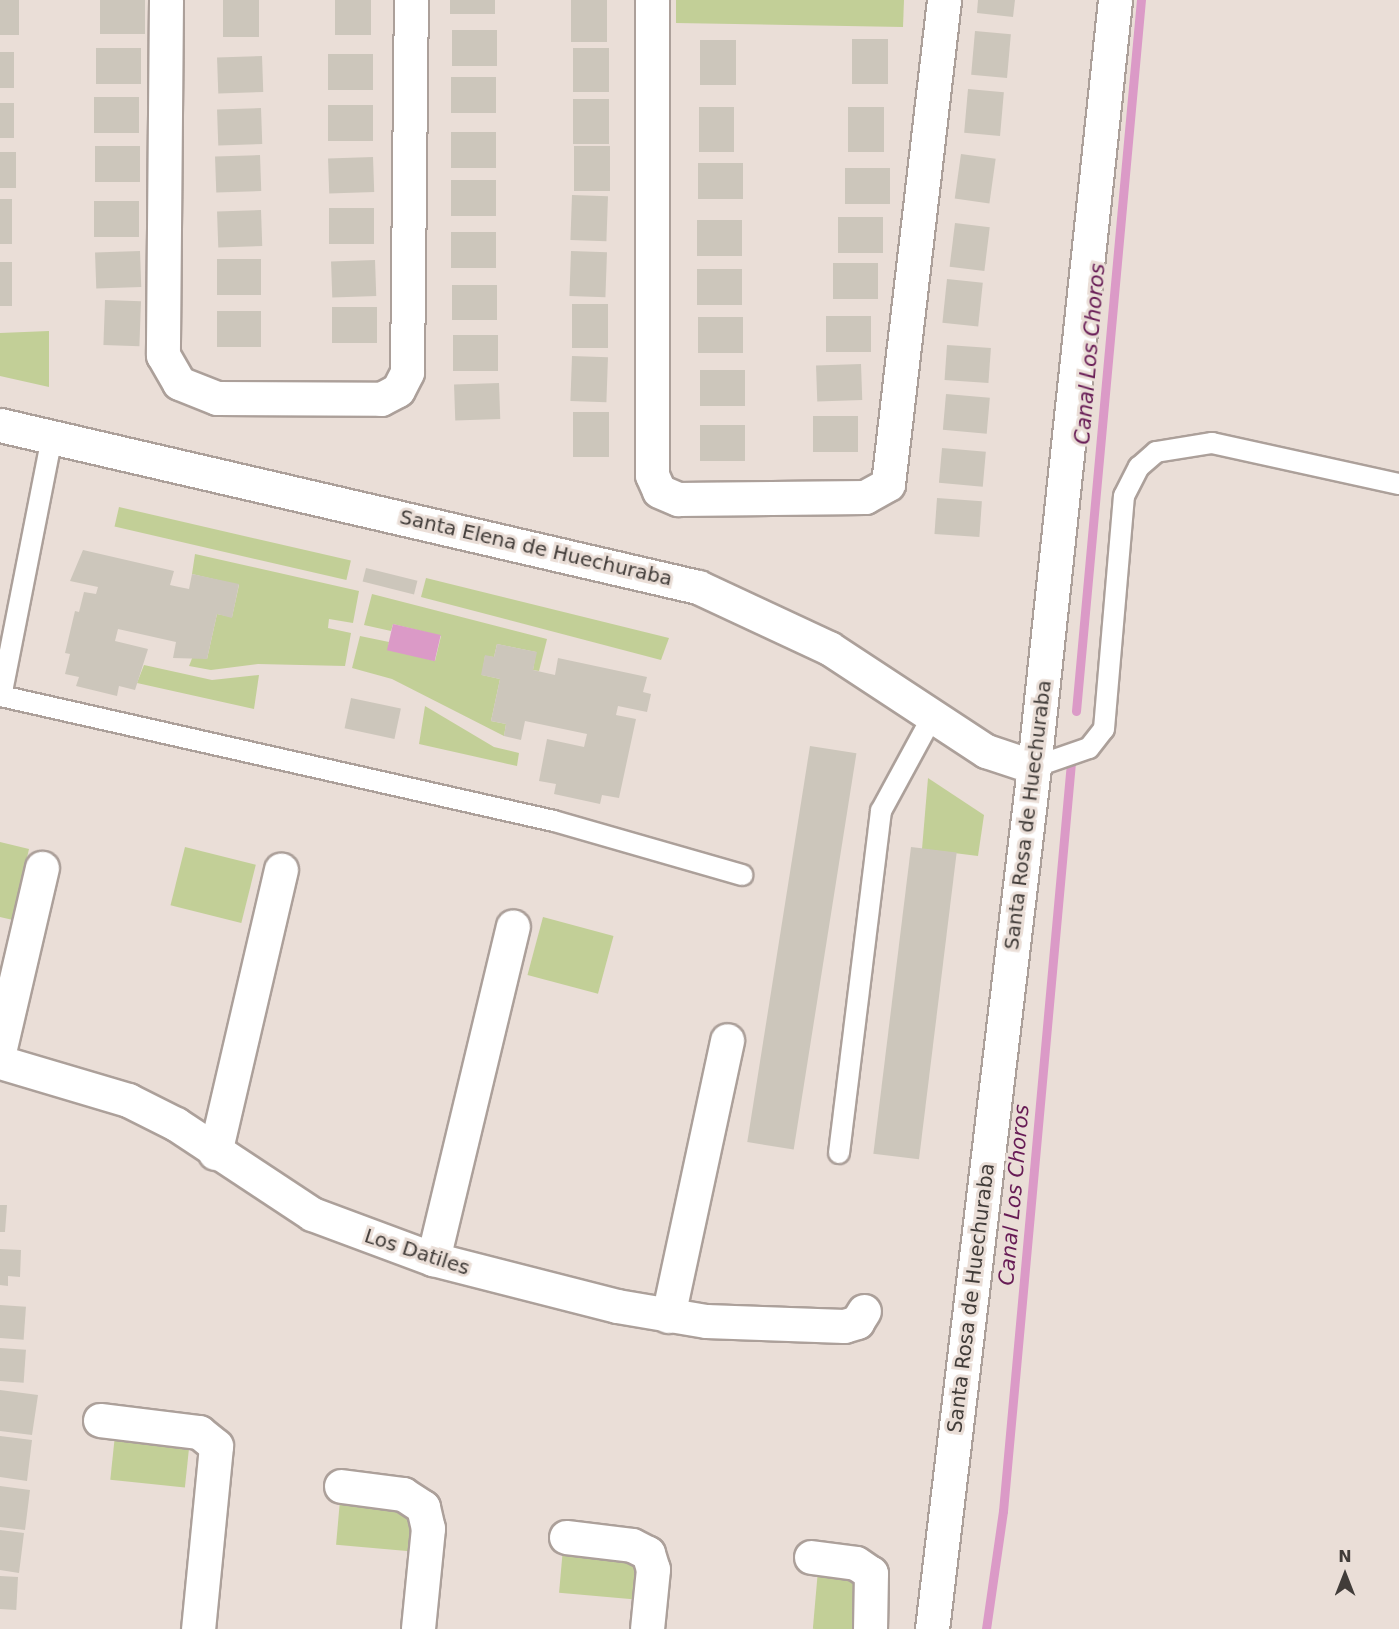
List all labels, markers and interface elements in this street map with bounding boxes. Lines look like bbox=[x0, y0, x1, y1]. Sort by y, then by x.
water label: Canal Los Choros bbox=[1070, 262, 1110, 446]
street label: Santa Elena de Huechuraba bbox=[397, 505, 675, 591]
street label: Santa Rosa de Huechuraba bbox=[1000, 679, 1056, 951]
water label: Canal Los Choros bbox=[994, 1103, 1034, 1287]
street label: Santa Rosa de Huechuraba bbox=[943, 1162, 999, 1434]
street label: Los Datiles bbox=[361, 1224, 473, 1280]
north arrow bbox=[1315, 1545, 1375, 1605]
text: N bbox=[1338, 1547, 1352, 1566]

